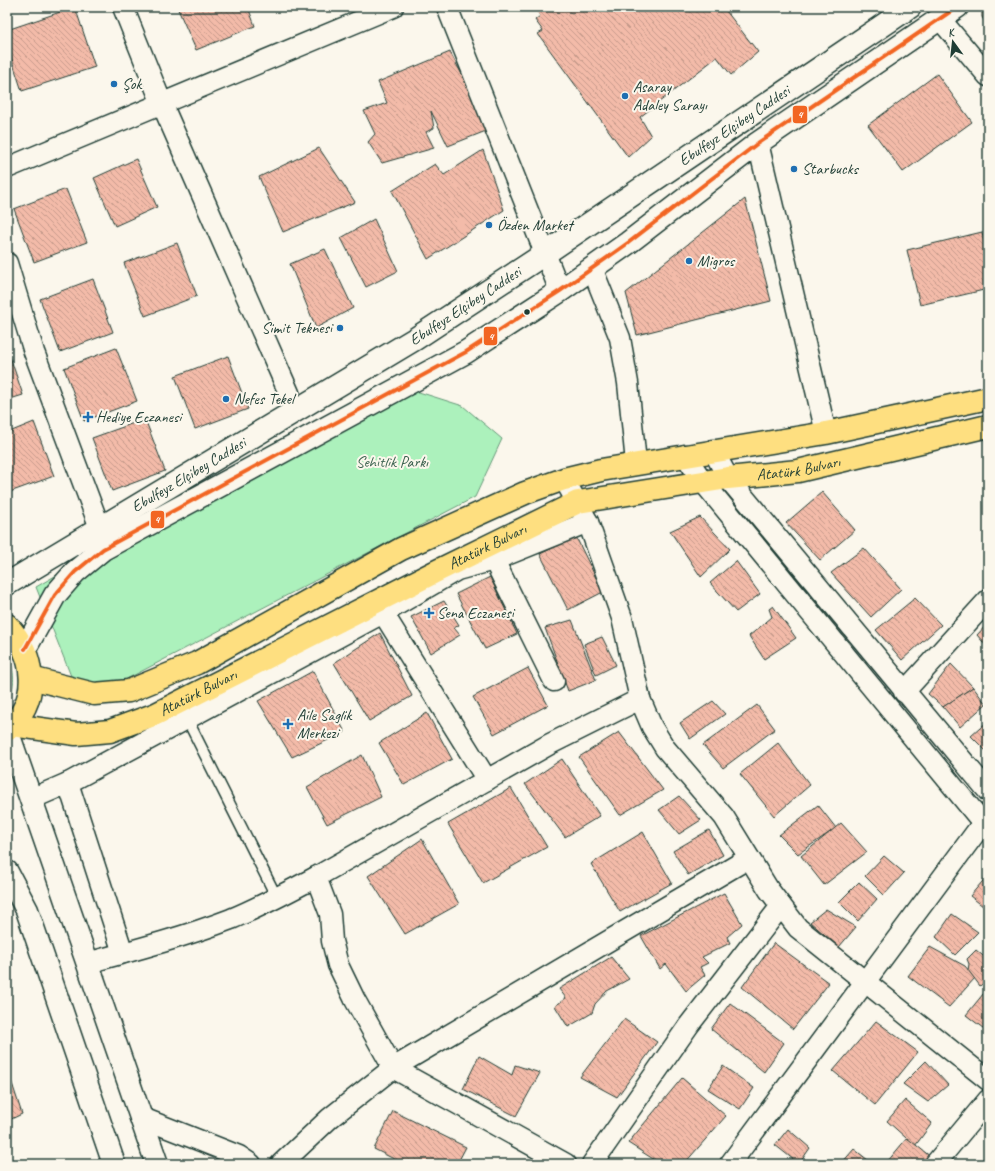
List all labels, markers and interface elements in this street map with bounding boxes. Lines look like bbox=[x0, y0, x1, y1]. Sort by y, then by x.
north arrow bbox=[933, 22, 973, 62]
text: K bbox=[946, 24, 957, 40]
place label: Şok bbox=[122, 74, 142, 94]
place label: Asaray Adaley Sarayı bbox=[633, 77, 708, 115]
marker: Şok bbox=[109, 79, 119, 89]
street label: Ebulfeyz Elçibey Caddesi bbox=[675, 80, 795, 170]
marker: Asaray Adaley Sarayı bbox=[620, 91, 630, 101]
line badge: 4 bbox=[792, 105, 808, 124]
text: 4 bbox=[798, 107, 805, 121]
place label: Starbucks bbox=[802, 159, 860, 179]
marker: Starbucks bbox=[789, 164, 799, 174]
place label: Özden Market bbox=[497, 215, 575, 235]
marker: Özden Market bbox=[484, 220, 494, 230]
place label: Migros bbox=[697, 251, 736, 271]
marker: Migros bbox=[684, 256, 694, 266]
street label: Ebulfeyz Elçibey Caddesi bbox=[406, 261, 527, 350]
unlabelled marker bbox=[522, 307, 532, 317]
place label: Simit Teknesi bbox=[261, 318, 334, 338]
marker: Simit Teknesi bbox=[335, 323, 345, 333]
line badge: 4 bbox=[483, 326, 498, 346]
text: 4 bbox=[489, 329, 496, 343]
place label: Nefes Tekel bbox=[234, 389, 297, 409]
marker: Nefes Tekel bbox=[221, 394, 231, 404]
place label: Hediye Eczanesi bbox=[96, 407, 183, 427]
marker: Hediye Eczanesi bbox=[83, 412, 93, 422]
street label: Ebulfeyz Elçibey Caddesi bbox=[128, 432, 251, 517]
street label: Atatürk Bulvarı bbox=[756, 451, 843, 485]
park label: Sehitlik Parkı bbox=[356, 452, 429, 472]
line badge: 4 bbox=[150, 510, 165, 529]
text: 4 bbox=[155, 512, 162, 526]
street label: Atatürk Bulvarı bbox=[445, 518, 530, 574]
place label: Sena Eczanesi bbox=[437, 603, 516, 623]
marker: Sena Eczanesi bbox=[424, 608, 434, 618]
street label: Atatürk Bulvarı bbox=[156, 664, 241, 721]
place label: Aile Saglik Merkezi bbox=[297, 705, 353, 743]
marker: Aile Saglik Merkezi bbox=[282, 718, 294, 730]

